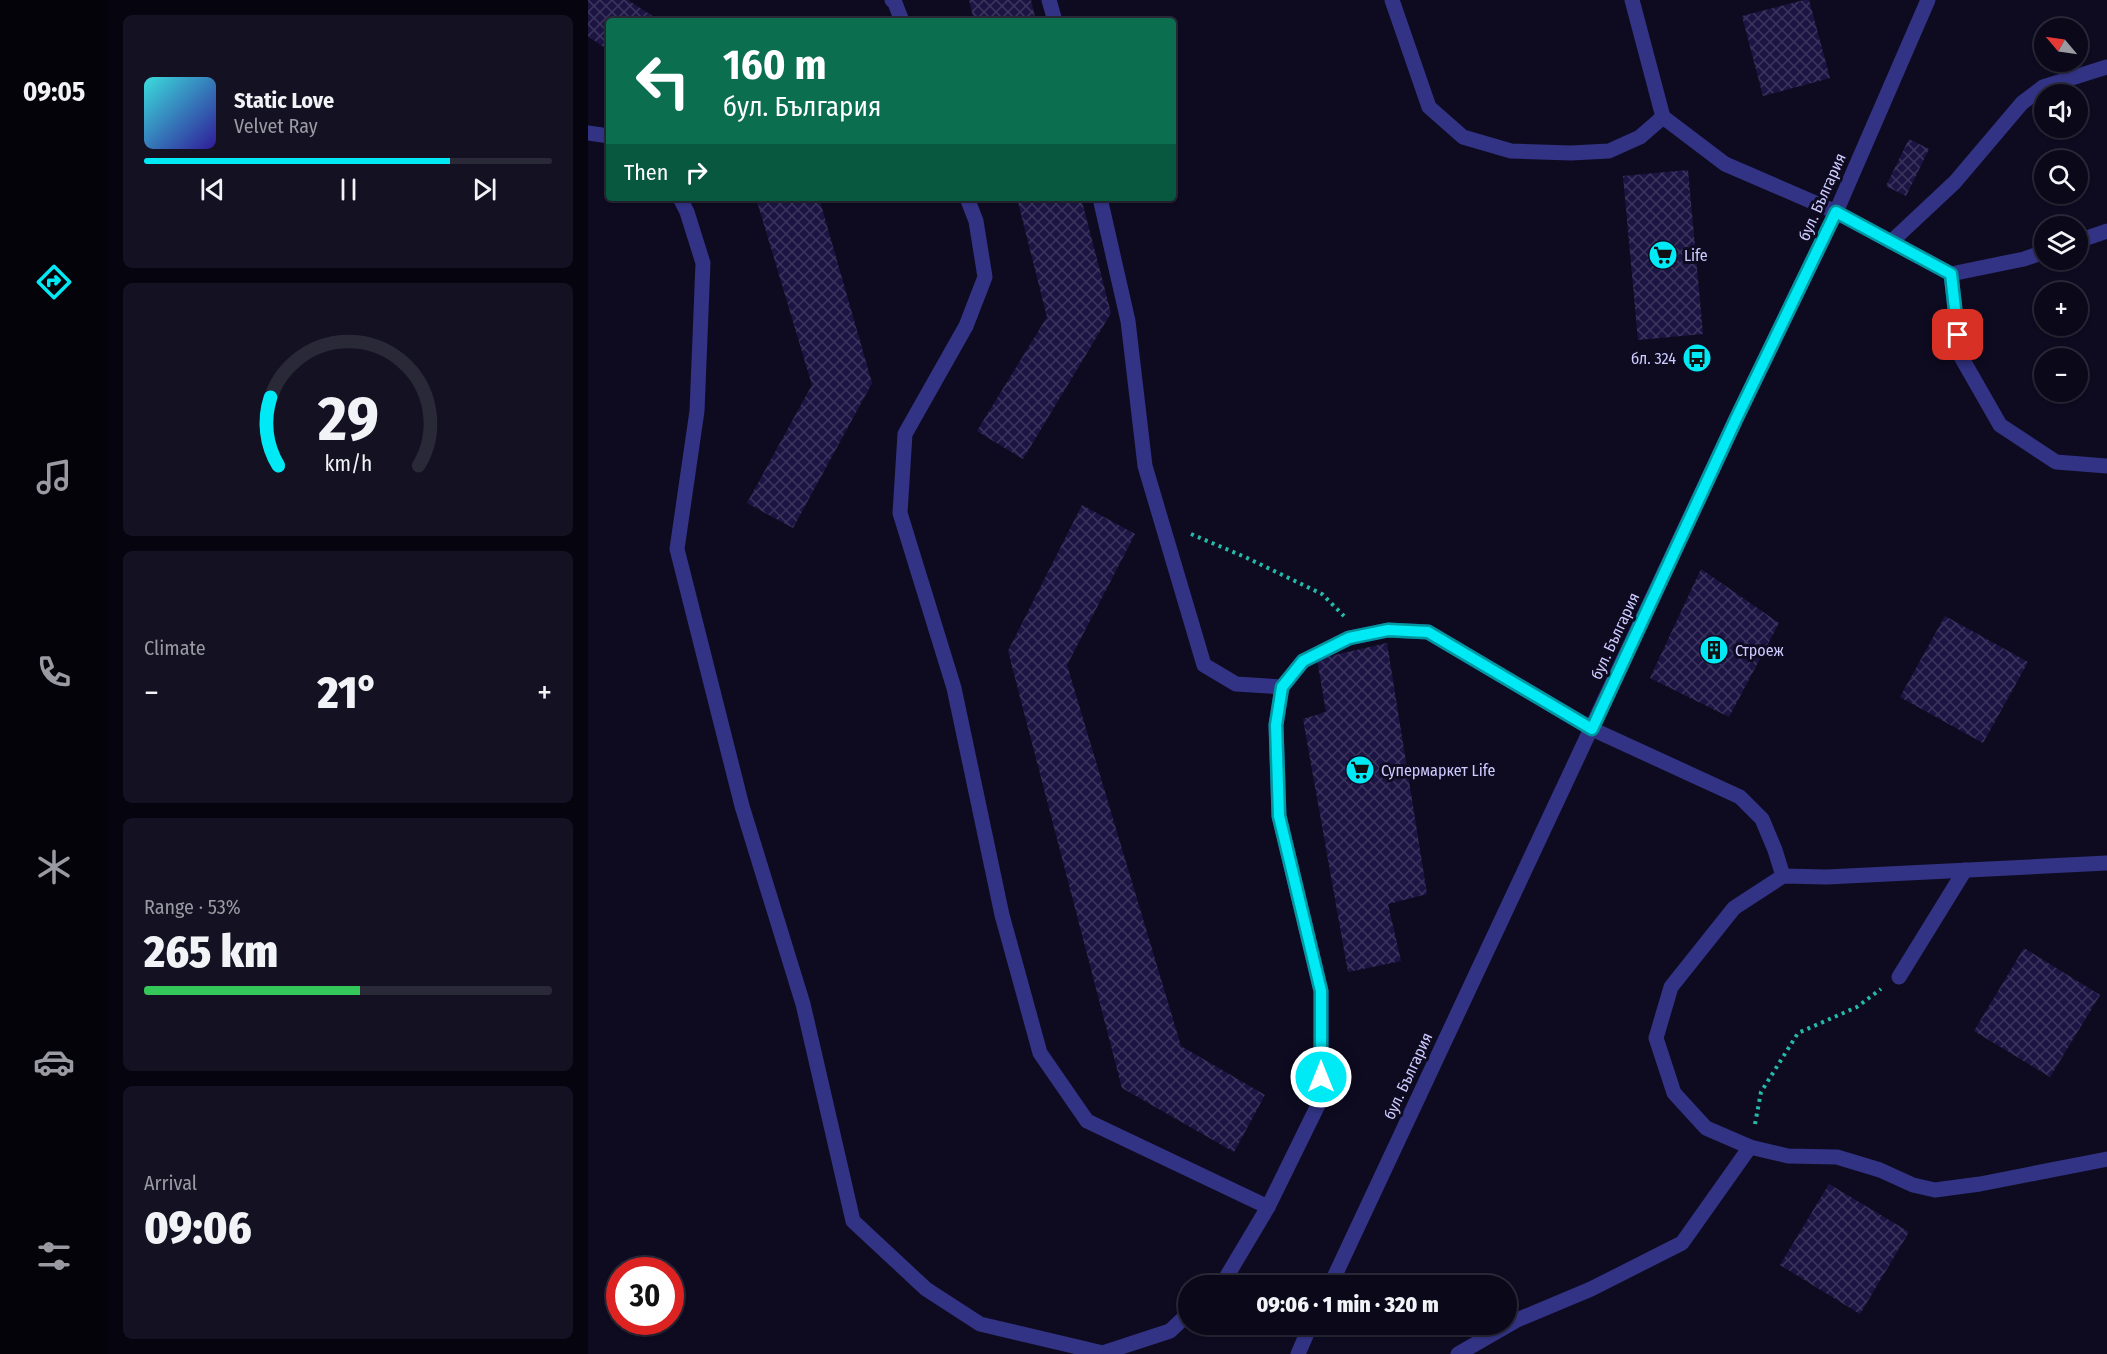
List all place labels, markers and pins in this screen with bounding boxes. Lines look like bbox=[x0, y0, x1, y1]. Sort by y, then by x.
supermarket icon: Life bbox=[1647, 239, 1679, 271]
place label: Life bbox=[1684, 246, 1708, 265]
pin bbox=[1932, 309, 1983, 360]
bus stop icon: бл. 324 bbox=[1681, 342, 1713, 374]
place label: бл. 324 bbox=[1631, 349, 1676, 368]
building icon: Строеж bbox=[1698, 634, 1730, 666]
place label: Строеж bbox=[1735, 641, 1784, 660]
supermarket icon: Супермаркет Life bbox=[1344, 754, 1376, 786]
place label: Супермаркет Life bbox=[1381, 761, 1495, 780]

